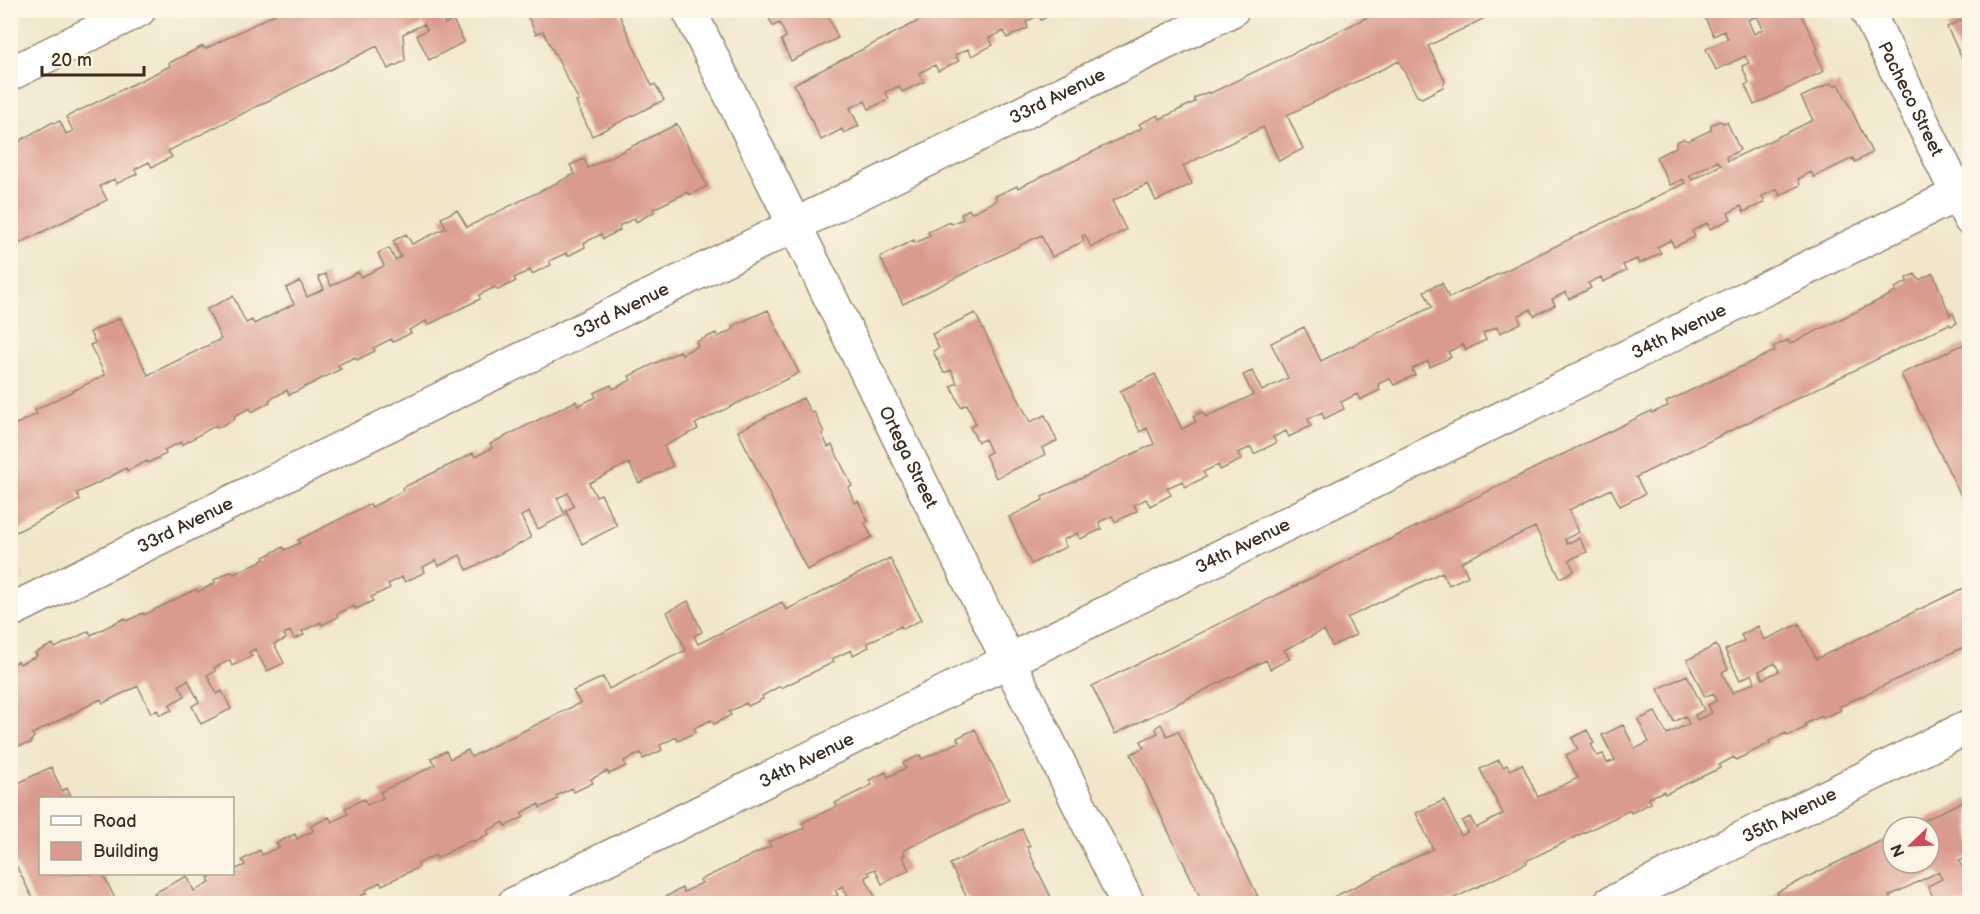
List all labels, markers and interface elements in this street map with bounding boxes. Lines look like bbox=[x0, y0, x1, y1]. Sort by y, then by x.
street label: Pacheco Street bbox=[1874, 38, 1948, 160]
scale bar bbox=[42, 39, 144, 77]
text: 20 m bbox=[51, 50, 92, 71]
street label: 33rd Avenue bbox=[1006, 63, 1109, 128]
street label: 33rd Avenue bbox=[570, 278, 673, 343]
street label: 34th Avenue bbox=[1628, 299, 1730, 363]
street label: Ortega Street bbox=[875, 403, 943, 512]
street label: 33rd Avenue bbox=[134, 492, 237, 557]
street label: 34th Avenue bbox=[1192, 513, 1294, 578]
street label: 34th Avenue bbox=[756, 728, 858, 792]
street label: 35th Avenue bbox=[1739, 783, 1840, 847]
legend bbox=[39, 797, 234, 875]
text: Road bbox=[93, 811, 137, 832]
north arrow bbox=[1881, 815, 1941, 875]
text: Building bbox=[93, 841, 159, 862]
text: N bbox=[1887, 841, 1910, 860]

